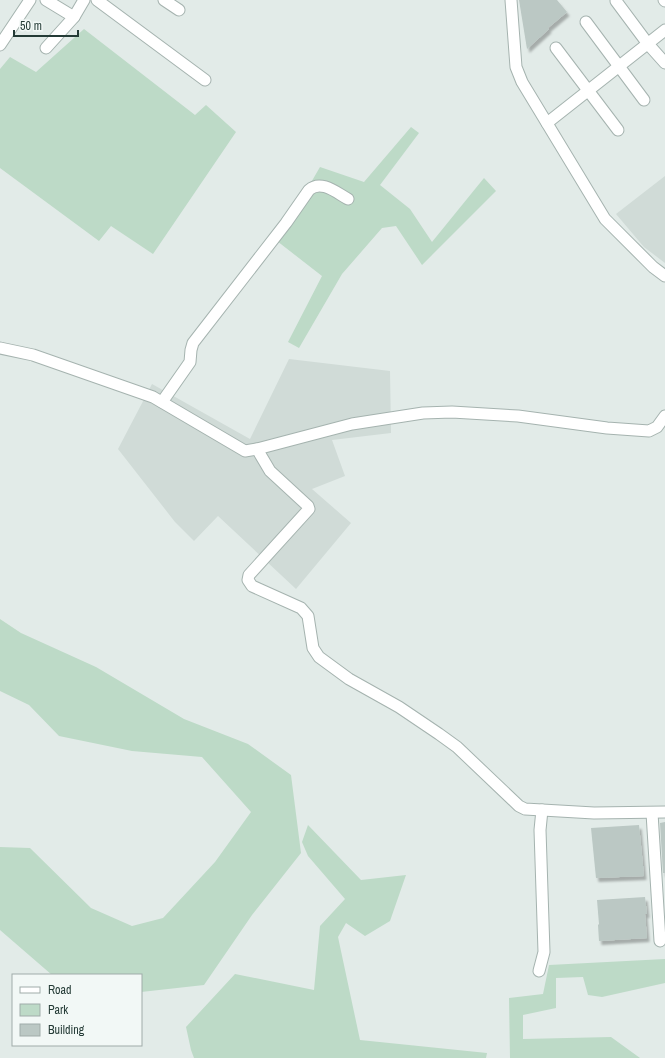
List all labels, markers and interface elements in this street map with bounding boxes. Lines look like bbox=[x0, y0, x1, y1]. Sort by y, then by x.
scale bar bbox=[14, 12, 78, 38]
text: 50 m bbox=[20, 18, 42, 34]
legend bbox=[12, 974, 142, 1046]
text: Road bbox=[48, 982, 72, 998]
text: Park bbox=[48, 1002, 68, 1018]
text: Building bbox=[48, 1022, 85, 1038]

